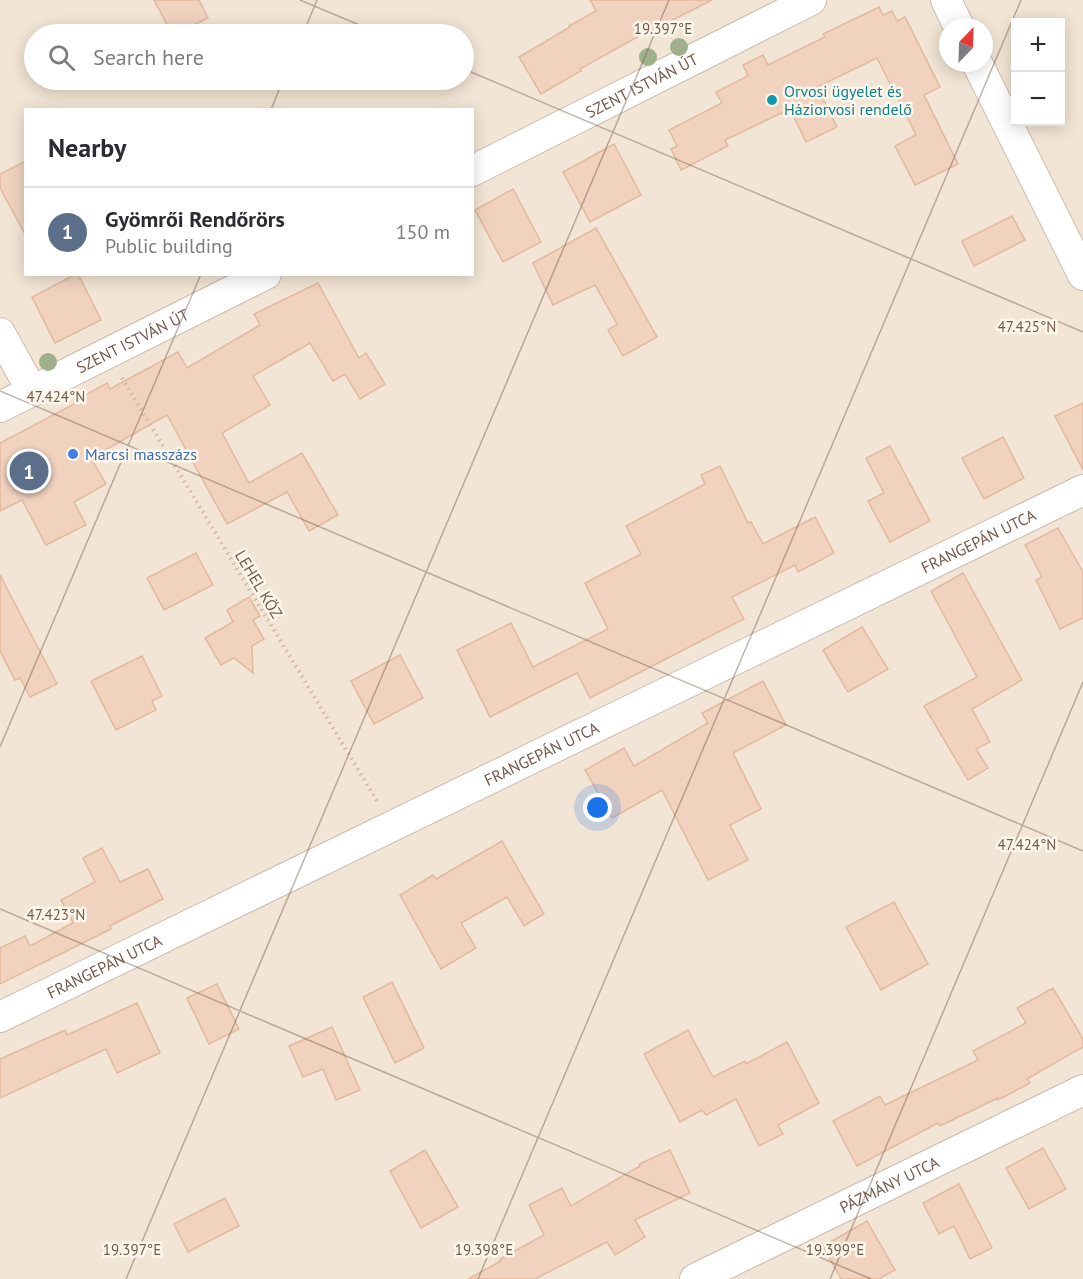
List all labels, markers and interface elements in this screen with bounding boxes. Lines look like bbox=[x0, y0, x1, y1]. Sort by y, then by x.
north arrow bbox=[939, 18, 993, 72]
map controls bbox=[1011, 18, 1065, 126]
button: + bbox=[1011, 18, 1065, 72]
text: 19.397°E bbox=[634, 19, 692, 38]
search box bbox=[24, 24, 474, 90]
icon: search bbox=[45, 41, 78, 74]
text: Search here bbox=[93, 43, 204, 71]
street label: SZENT ISTVÁN ÚT bbox=[582, 49, 701, 122]
button: − bbox=[1011, 72, 1065, 126]
place label: Orvosi ügyelet és Háziorvosi rendelő bbox=[784, 81, 912, 119]
marker: Orvosi ügyelet és Háziorvosi rendelő bbox=[765, 93, 779, 107]
text: Nearby bbox=[48, 131, 126, 164]
text: Gyömrői Rendőrörs bbox=[105, 205, 285, 233]
text: 1 bbox=[62, 219, 73, 245]
text: 150 m bbox=[396, 219, 450, 245]
text: Public building bbox=[105, 233, 233, 259]
street label: SZENT ISTVÁN ÚT bbox=[73, 304, 192, 377]
text: 47.425°N bbox=[998, 317, 1056, 336]
text: 47.424°N bbox=[27, 387, 85, 406]
place label: Marcsi masszázs bbox=[85, 444, 197, 464]
marker: Marcsi masszázs bbox=[66, 447, 80, 461]
pin: 1 bbox=[9, 448, 48, 494]
street label: FRANGEPÁN UTCA bbox=[918, 504, 1039, 577]
street label: LEHEL KÖZ bbox=[231, 546, 287, 622]
street label: FRANGEPÁN UTCA bbox=[481, 717, 602, 790]
your location bbox=[583, 793, 612, 822]
text: 47.424°N bbox=[998, 835, 1056, 854]
text: 47.423°N bbox=[27, 905, 85, 924]
street label: FRANGEPÁN UTCA bbox=[44, 930, 165, 1003]
street label: PÁZMÁNY UTCA bbox=[836, 1151, 943, 1217]
text: 19.397°E bbox=[103, 1240, 161, 1259]
text: 19.398°E bbox=[455, 1240, 513, 1259]
text: 19.399°E bbox=[806, 1240, 864, 1259]

